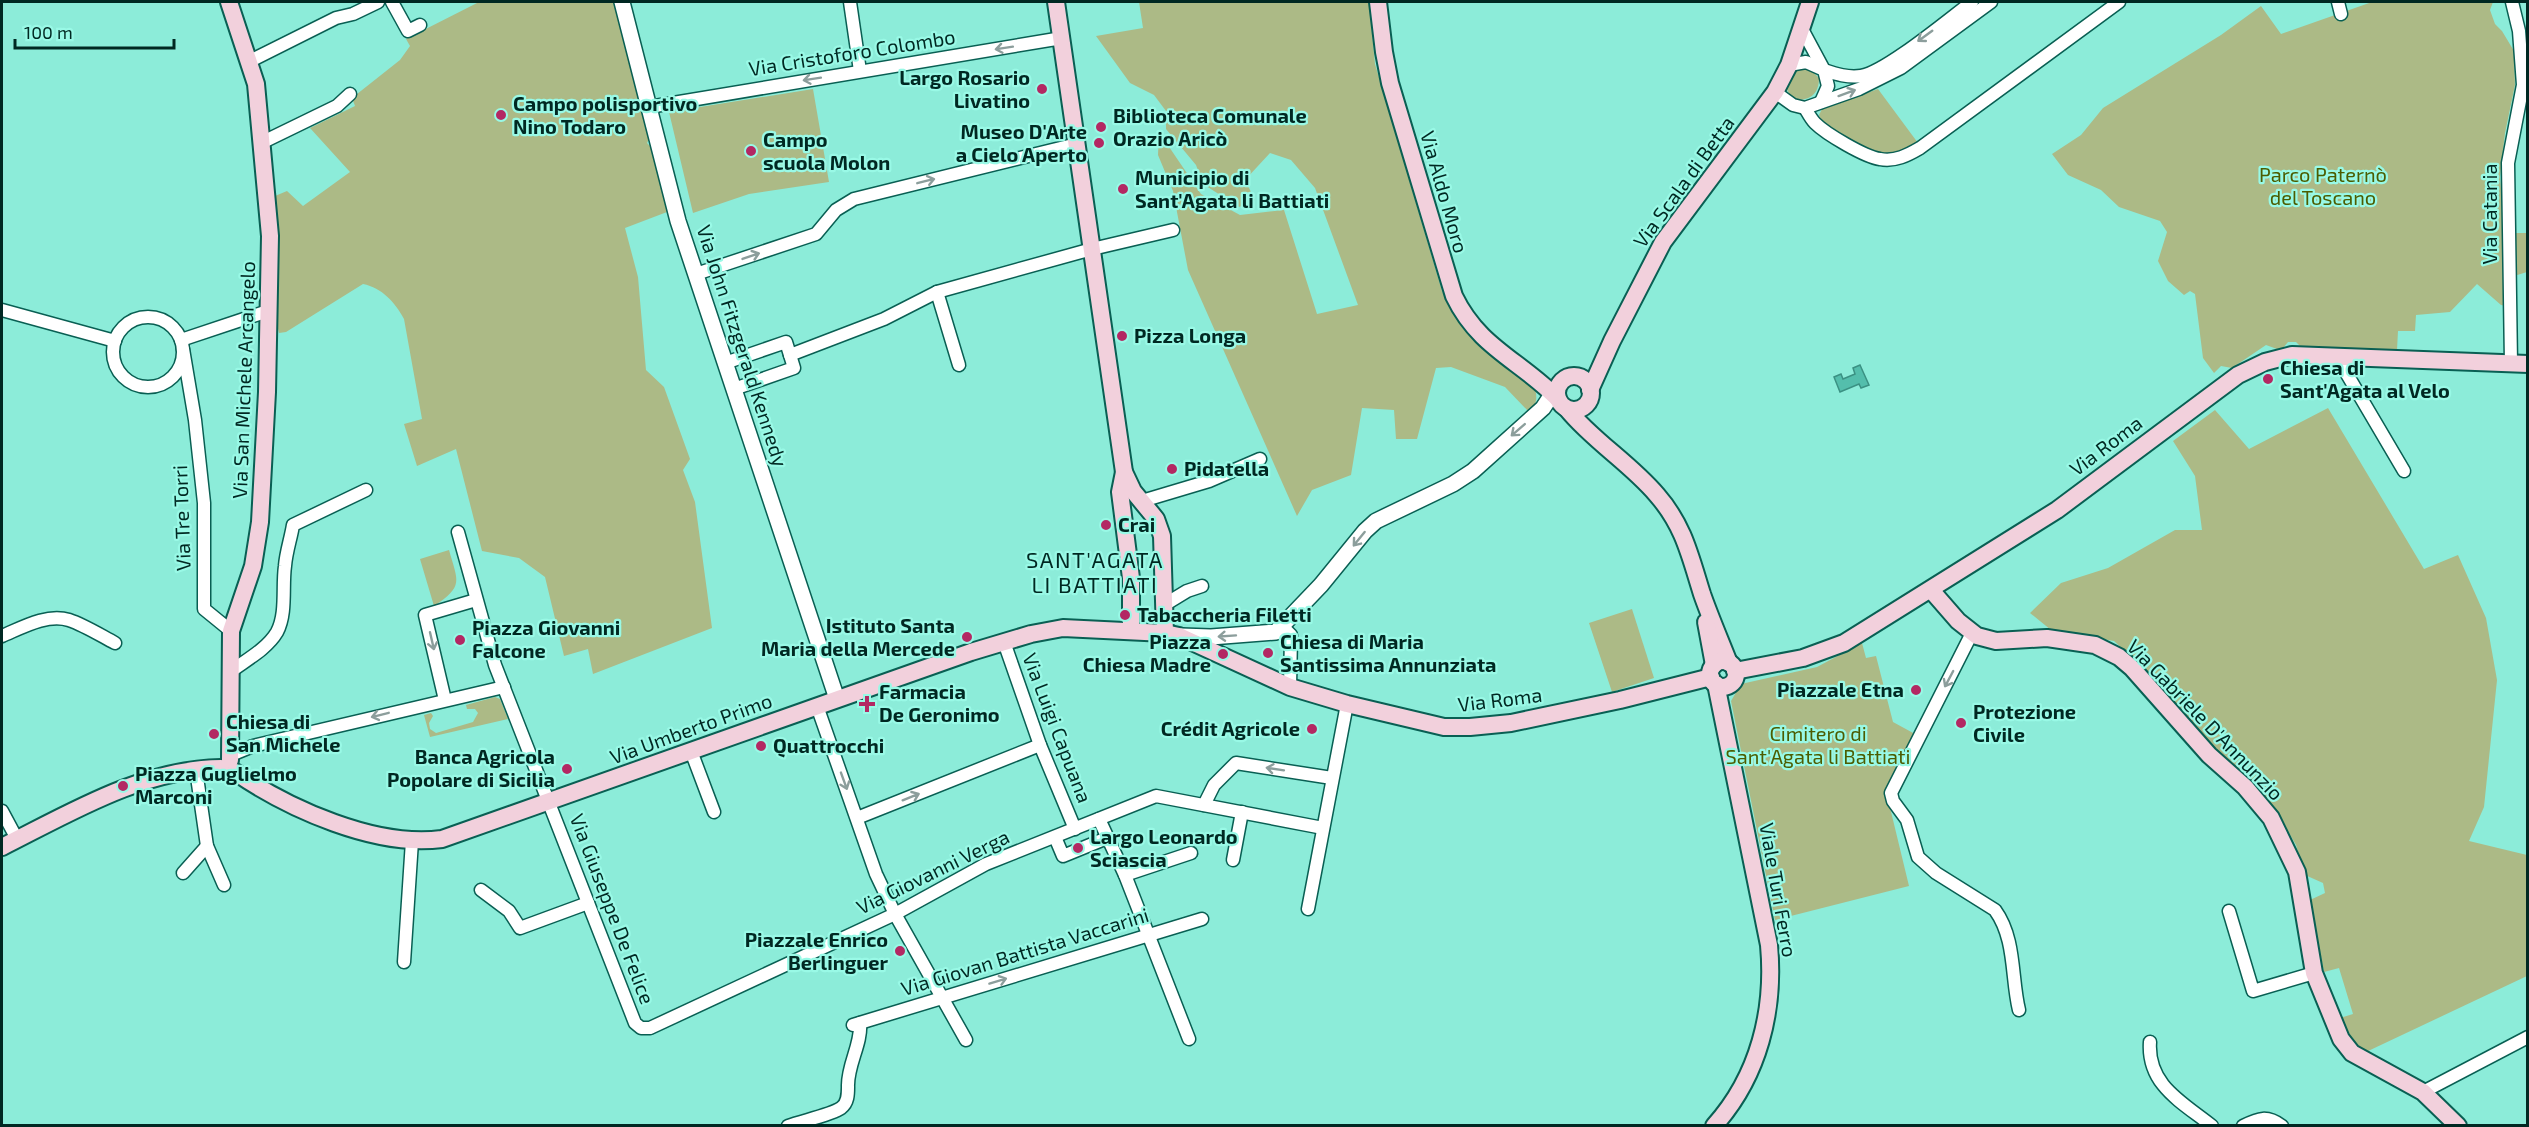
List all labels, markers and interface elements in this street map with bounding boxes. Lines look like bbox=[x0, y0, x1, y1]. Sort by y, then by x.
scale bar bbox=[15, 12, 174, 50]
text: 100 m bbox=[24, 21, 73, 43]
street label: Via Cristoforo Colombo bbox=[747, 24, 957, 80]
one-way arrow bbox=[1918, 30, 1934, 42]
one-way arrow bbox=[995, 42, 1014, 53]
place label: Largo Rosario Livatino bbox=[899, 65, 1030, 112]
one-way arrow bbox=[802, 74, 822, 85]
marker: Largo Rosario Livatino bbox=[1035, 82, 1049, 96]
one-way arrow bbox=[1837, 87, 1856, 98]
place label: Campo polisportivo Nino Todaro bbox=[513, 91, 697, 138]
place label: Biblioteca Comunale Orazio Aricò bbox=[1113, 103, 1307, 150]
marker: Campo polisportivo Nino Todaro bbox=[494, 108, 508, 122]
street label: Via Scala di Betta bbox=[1628, 111, 1739, 252]
place label: Museo D'Arte a Cielo Aperto bbox=[956, 119, 1087, 166]
marker: Biblioteca Comunale Orazio Aricò bbox=[1094, 120, 1108, 134]
place label: Campo scuola Molon bbox=[763, 127, 890, 174]
street label: Via Aldo Moro bbox=[1416, 128, 1474, 255]
marker: Museo D'Arte a Cielo Aperto bbox=[1092, 136, 1106, 150]
marker: Campo scuola Molon bbox=[744, 144, 758, 158]
park label: Parco Paternò del Toscano bbox=[2259, 162, 2387, 209]
street label: Via Catania bbox=[2477, 163, 2501, 265]
place label: Municipio di Sant'Agata li Battiati bbox=[1135, 165, 1329, 212]
one-way arrow bbox=[916, 175, 935, 187]
marker: Municipio di Sant'Agata li Battiati bbox=[1116, 182, 1130, 196]
street label: Via John Fitzgerald Kennedy bbox=[693, 222, 794, 470]
one-way arrow bbox=[741, 249, 760, 260]
street label: Via San Michele Arcangelo bbox=[227, 261, 259, 499]
place label: Pizza Longa bbox=[1134, 323, 1246, 347]
marker: Pizza Longa bbox=[1115, 329, 1129, 343]
place label: Chiesa di Sant'Agata al Velo bbox=[2280, 355, 2450, 402]
marker: Chiesa di Sant'Agata al Velo bbox=[2261, 372, 2275, 386]
street label: Via Roma bbox=[2064, 410, 2146, 480]
one-way arrow bbox=[1511, 423, 1526, 437]
place label: Pidatella bbox=[1184, 456, 1269, 480]
marker: Pidatella bbox=[1165, 462, 1179, 476]
street label: Via Tre Torri bbox=[167, 465, 195, 571]
place label: Crai bbox=[1118, 512, 1155, 536]
marker: Crai bbox=[1099, 518, 1113, 532]
one-way arrow bbox=[1352, 530, 1365, 546]
district label: SANT'AGATA LI BATTIATI bbox=[1026, 546, 1164, 597]
place label: Tabaccheria Filetti bbox=[1137, 602, 1312, 626]
marker: Tabaccheria Filetti bbox=[1118, 608, 1132, 622]
place label: Istituto Santa Maria della Mercede bbox=[761, 613, 955, 660]
place label: Piazza Giovanni Falcone bbox=[472, 615, 620, 662]
place label: Piazza Chiesa Madre bbox=[1083, 629, 1211, 676]
place label: Chiesa di Maria Santissima Annunziata bbox=[1280, 629, 1497, 676]
marker: Istituto Santa Maria della Mercede bbox=[960, 630, 974, 644]
one-way arrow bbox=[426, 631, 438, 650]
one-way arrow bbox=[1218, 631, 1238, 642]
marker: Piazza Giovanni Falcone bbox=[453, 633, 467, 647]
street label: Via Gabriele D'Annunzio bbox=[2123, 634, 2289, 805]
marker: Chiesa di Maria Santissima Annunziata bbox=[1261, 646, 1275, 660]
marker: Piazza Chiesa Madre bbox=[1216, 647, 1230, 661]
street label: Via Luigi Capuana bbox=[1018, 649, 1098, 806]
one-way arrow bbox=[1943, 669, 1954, 687]
place label: Piazzale Etna bbox=[1777, 677, 1904, 701]
place label: Farmacia De Geronimo bbox=[879, 679, 1000, 726]
street label: Via Roma bbox=[1456, 682, 1543, 716]
marker: Piazzale Etna bbox=[1909, 683, 1923, 697]
street label: Via Umberto Primo bbox=[606, 688, 775, 769]
marker: Farmacia De Geronimo bbox=[860, 697, 874, 711]
place label: Protezione Civile bbox=[1973, 699, 2076, 746]
place label: Chiesa di San Michele bbox=[226, 709, 341, 756]
one-way arrow bbox=[370, 710, 389, 722]
place label: Crédit Agricole bbox=[1161, 716, 1300, 740]
marker: Protezione Civile bbox=[1954, 716, 1968, 730]
park label: Cimitero di Sant'Agata li Battiati bbox=[1726, 721, 1910, 768]
marker: Crédit Agricole bbox=[1305, 722, 1319, 736]
marker: Chiesa di San Michele bbox=[207, 727, 221, 741]
place label: Quattrocchi bbox=[773, 733, 884, 758]
marker: Quattrocchi bbox=[754, 739, 768, 753]
place label: Banca Agricola Popolare di Sicilia bbox=[387, 744, 555, 791]
place label: Piazza Guglielmo Marconi bbox=[135, 761, 297, 808]
marker: Banca Agricola Popolare di Sicilia bbox=[560, 762, 574, 776]
one-way arrow bbox=[1265, 763, 1285, 774]
one-way arrow bbox=[839, 771, 850, 790]
marker: Piazza Guglielmo Marconi bbox=[116, 779, 130, 793]
one-way arrow bbox=[902, 790, 920, 801]
street label: Via Giuseppe De Felice bbox=[566, 810, 660, 1007]
street label: Viale Turi Ferro bbox=[1755, 821, 1803, 959]
street label: Via Giovanni Verga bbox=[852, 824, 1013, 919]
place label: Largo Leonardo Sciascia bbox=[1090, 824, 1238, 871]
marker: Largo Leonardo Sciascia bbox=[1071, 841, 1085, 855]
street label: Via Giovan Battista Vaccarini bbox=[898, 902, 1151, 1000]
place label: Piazzale Enrico Berlinguer bbox=[745, 927, 888, 974]
marker: Piazzale Enrico Berlinguer bbox=[893, 944, 907, 958]
one-way arrow bbox=[988, 974, 1007, 985]

